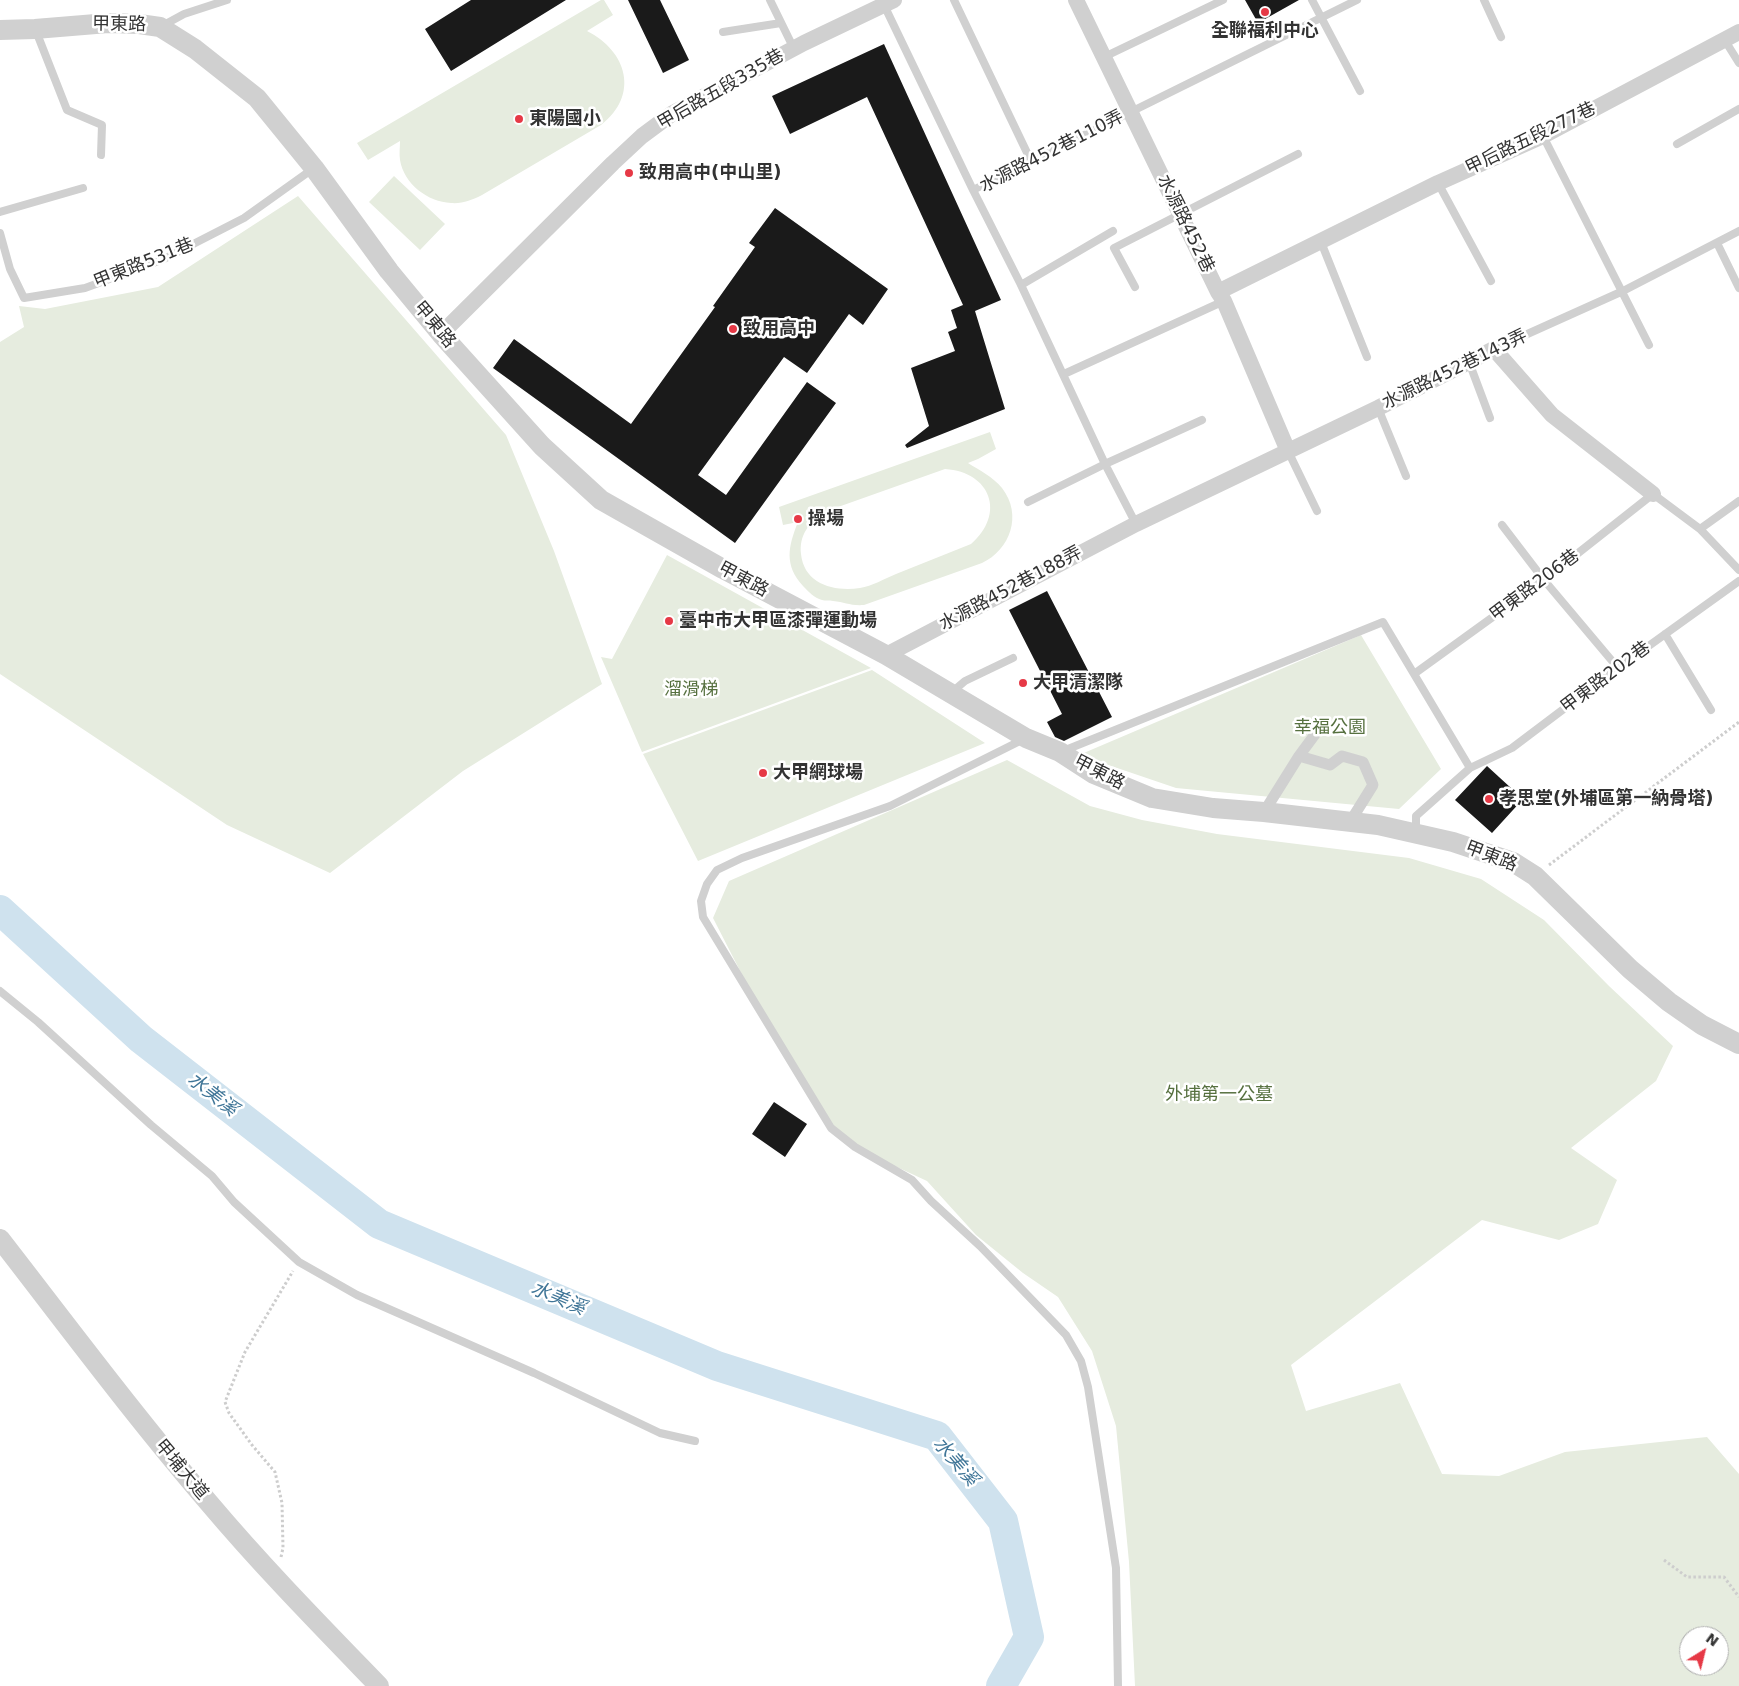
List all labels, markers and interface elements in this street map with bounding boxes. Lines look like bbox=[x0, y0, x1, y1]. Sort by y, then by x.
marker: 全聯福利中心 bbox=[1259, 6, 1271, 18]
street label: 甲東路 bbox=[92, 14, 146, 36]
place label: 全聯福利中心 bbox=[1211, 20, 1319, 42]
street label: 甲后路五段335巷 bbox=[654, 45, 788, 135]
street label: 甲后路五段277巷 bbox=[1462, 98, 1600, 180]
street label: 水源路452巷110弄 bbox=[976, 106, 1128, 198]
place label: 東陽國小 bbox=[529, 108, 601, 130]
marker: 東陽國小 bbox=[513, 113, 525, 125]
place label: 致用高中(中山里) bbox=[639, 162, 781, 184]
marker: 致用高中(中山里) bbox=[623, 167, 635, 179]
street label: 水源路452巷 bbox=[1152, 171, 1218, 277]
street label: 甲東路531巷 bbox=[91, 234, 197, 294]
street label: 甲東路 bbox=[408, 297, 460, 353]
place label: 致用高中 bbox=[743, 318, 815, 340]
marker: 致用高中 bbox=[727, 323, 739, 335]
street label: 水源路452巷143弄 bbox=[1379, 326, 1531, 414]
place label: 操場 bbox=[808, 508, 844, 530]
marker: 操場 bbox=[792, 513, 804, 525]
street label: 水源路452巷188弄 bbox=[936, 542, 1086, 636]
street label: 甲東路206巷 bbox=[1486, 545, 1584, 627]
street label: 甲東路 bbox=[714, 558, 772, 602]
place label: 臺中市大甲區漆彈運動場 bbox=[679, 610, 877, 632]
marker: 臺中市大甲區漆彈運動場 bbox=[663, 615, 675, 627]
street label: 甲東路202巷 bbox=[1557, 637, 1655, 719]
place label: 大甲清潔隊 bbox=[1033, 672, 1123, 694]
marker: 大甲清潔隊 bbox=[1017, 677, 1029, 689]
park label: 溜滑梯 bbox=[664, 679, 718, 701]
park label: 幸福公園 bbox=[1294, 717, 1366, 739]
street label: 甲東路 bbox=[1070, 751, 1128, 795]
place label: 大甲網球場 bbox=[773, 762, 863, 784]
marker: 大甲網球場 bbox=[757, 767, 769, 779]
place label: 孝思堂(外埔區第一納骨塔) bbox=[1499, 788, 1713, 810]
marker: 孝思堂(外埔區第一納骨塔) bbox=[1483, 793, 1495, 805]
street label: 甲東路 bbox=[1462, 837, 1520, 877]
water label: 水美溪 bbox=[183, 1068, 241, 1122]
park label: 外埔第一公墓 bbox=[1165, 1084, 1273, 1106]
water label: 水美溪 bbox=[527, 1277, 589, 1321]
water label: 水美溪 bbox=[928, 1433, 982, 1491]
street label: 甲埔大道 bbox=[150, 1435, 212, 1505]
north arrow bbox=[1679, 1626, 1729, 1676]
text: N bbox=[1703, 1630, 1722, 1650]

